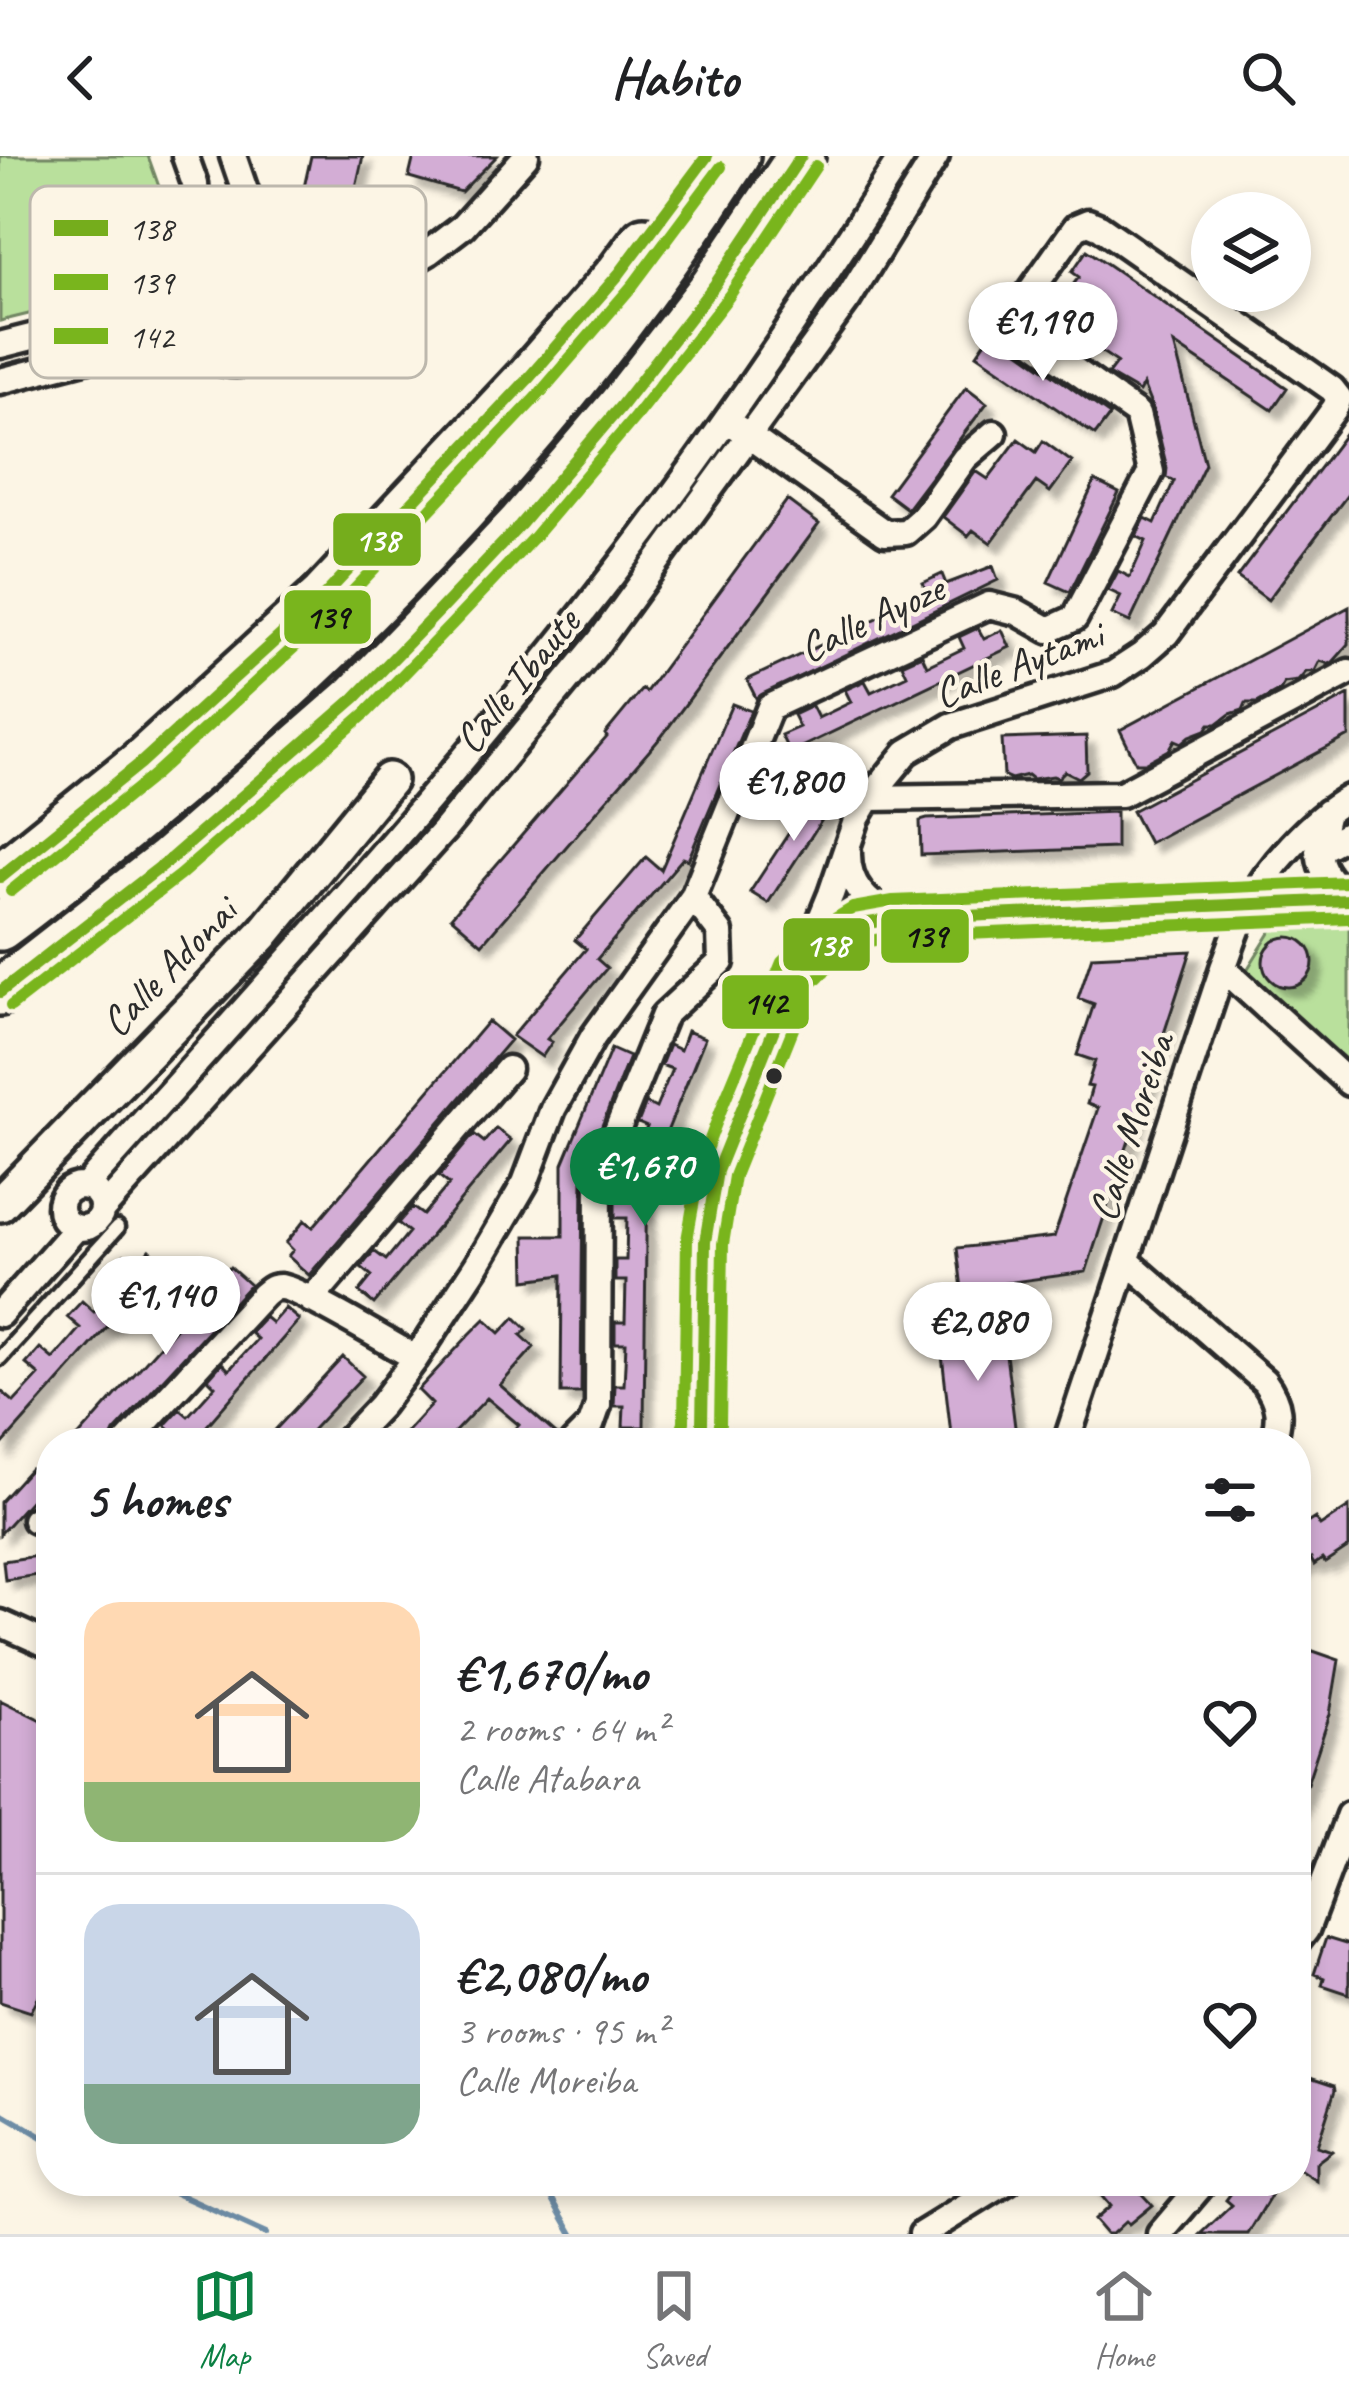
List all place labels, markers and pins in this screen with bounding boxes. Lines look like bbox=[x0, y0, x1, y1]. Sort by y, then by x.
pin: €1,190 bbox=[945, 282, 1141, 384]
pin: €1,800 bbox=[696, 742, 892, 844]
unlabelled marker bbox=[763, 1065, 785, 1087]
pin: €1,670 bbox=[547, 1127, 743, 1229]
pin: €1,140 bbox=[68, 1256, 264, 1358]
pin: €2,080 bbox=[880, 1282, 1076, 1384]

